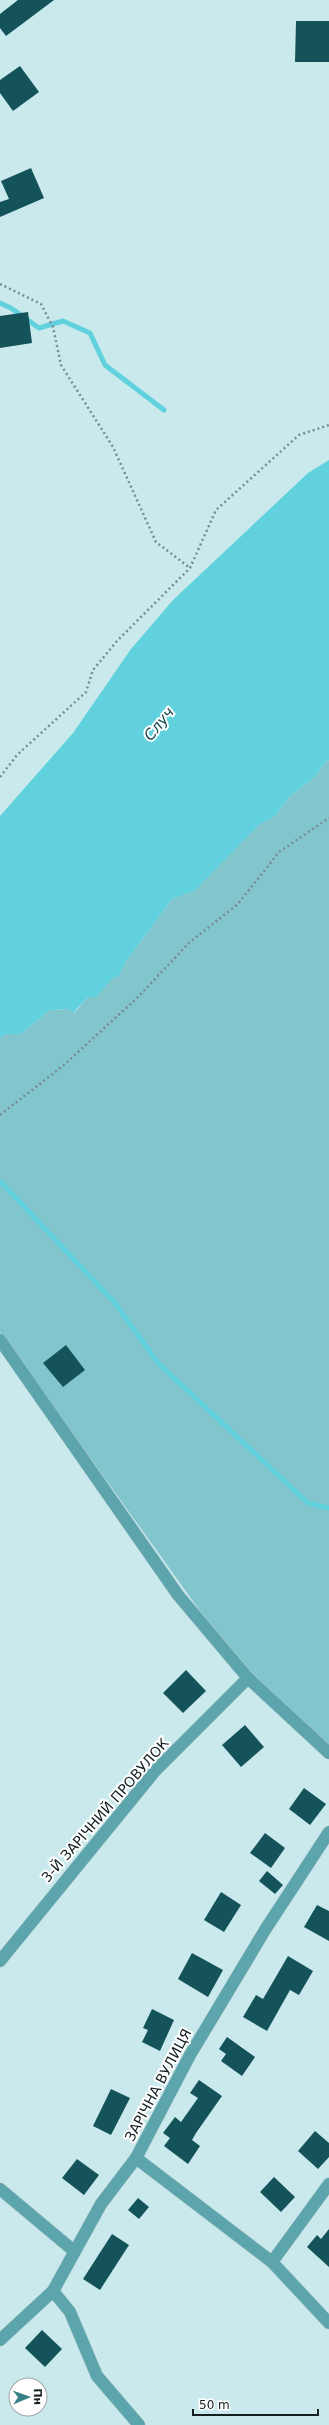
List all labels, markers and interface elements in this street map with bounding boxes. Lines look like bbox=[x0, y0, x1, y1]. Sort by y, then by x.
water label: Случ bbox=[140, 704, 178, 744]
street label: 3-Й ЗАРІЧНИЙ ПРОВУЛОК bbox=[37, 1734, 172, 1885]
street label: ЗАРІЧНА ВУЛИЦЯ bbox=[122, 2026, 194, 2144]
north arrow bbox=[8, 2377, 48, 2417]
text: Пн bbox=[31, 2388, 44, 2405]
scale bar bbox=[193, 2391, 318, 2417]
text: 50 m bbox=[199, 2398, 230, 2412]

